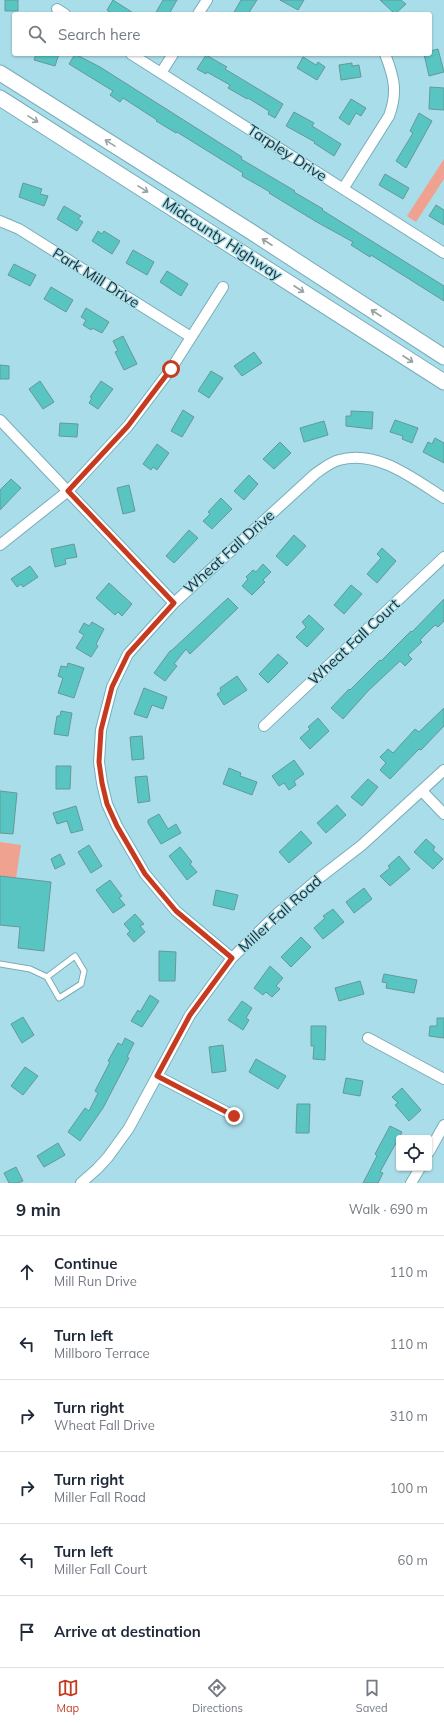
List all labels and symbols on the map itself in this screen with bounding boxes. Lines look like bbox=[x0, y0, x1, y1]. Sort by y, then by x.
one-way arrow bbox=[27, 115, 39, 123]
street label: Tarpley Drive bbox=[244, 120, 331, 185]
one-way arrow bbox=[104, 138, 116, 146]
one-way arrow bbox=[137, 184, 148, 193]
street label: Midcounty Highway bbox=[159, 193, 286, 284]
one-way arrow bbox=[262, 238, 273, 246]
street label: Park Mill Drive bbox=[49, 243, 143, 312]
one-way arrow bbox=[293, 285, 305, 293]
one-way arrow bbox=[371, 309, 382, 317]
one-way arrow bbox=[403, 355, 414, 363]
route start bbox=[162, 360, 180, 378]
street label: Wheat Fall Drive bbox=[179, 506, 278, 598]
street label: Wheat Fall Court bbox=[304, 594, 403, 689]
street label: Miller Fall Road bbox=[234, 871, 325, 956]
route end bbox=[225, 1107, 243, 1125]

